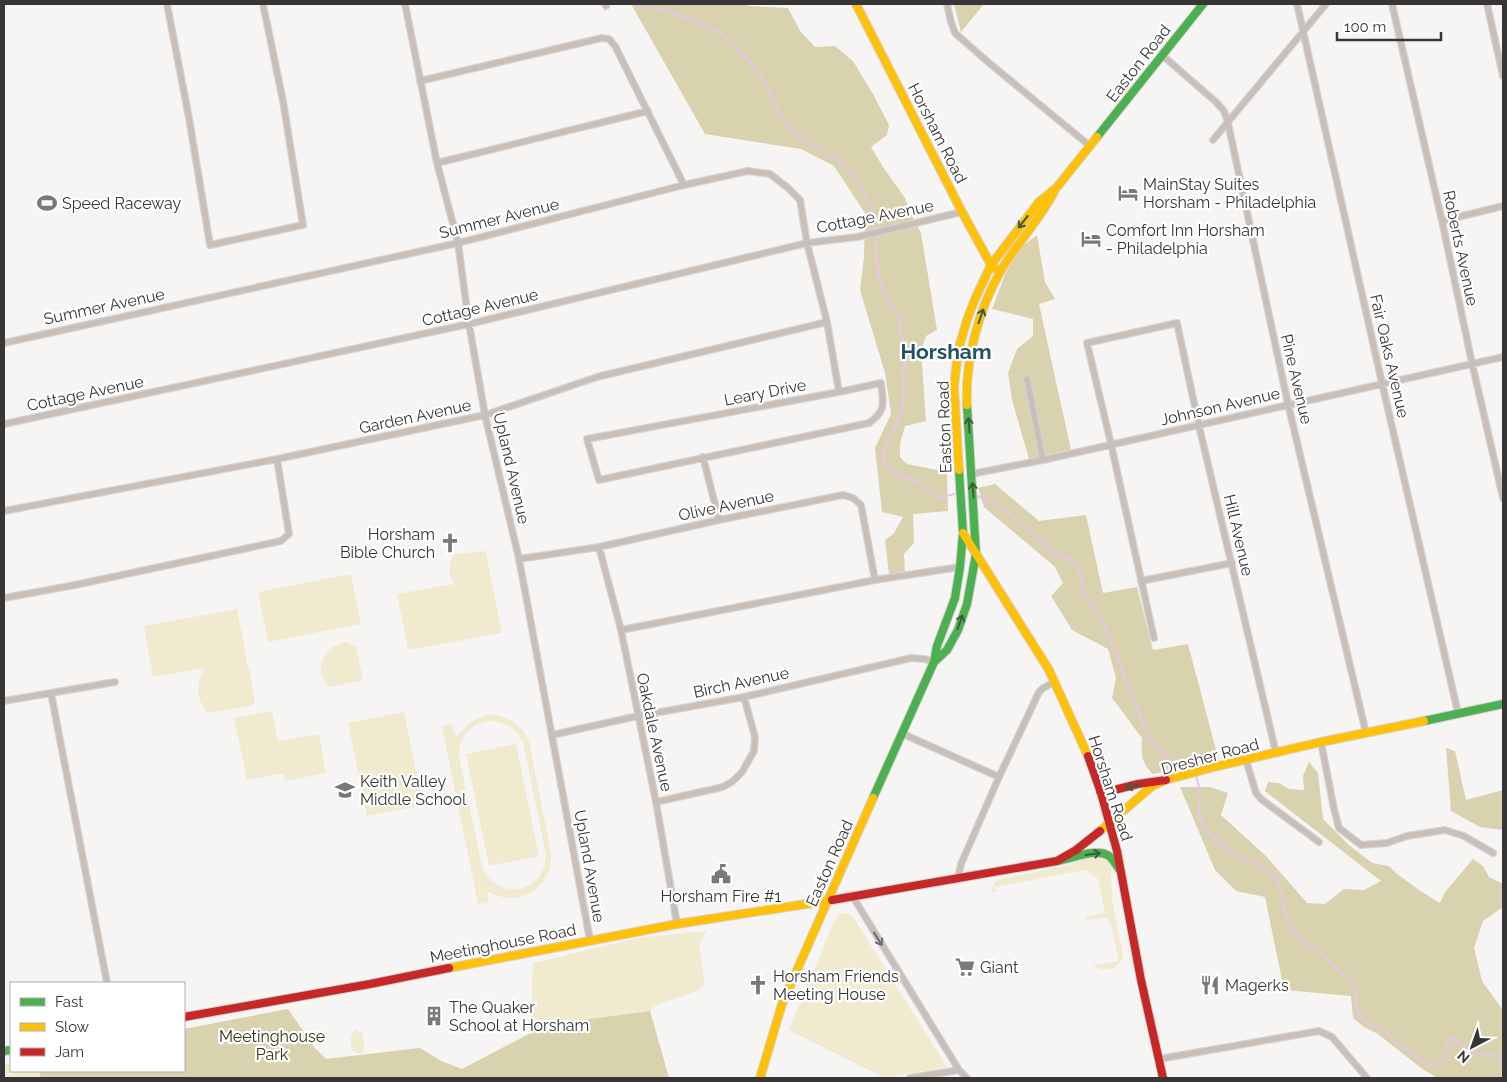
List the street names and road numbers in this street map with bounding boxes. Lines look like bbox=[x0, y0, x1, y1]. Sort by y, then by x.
street label: Easton Road bbox=[1102, 21, 1174, 106]
street label: Horsham Road bbox=[904, 80, 971, 186]
street label: Roberts Avenue bbox=[1439, 189, 1482, 307]
street label: Summer Avenue bbox=[437, 194, 561, 243]
street label: Cottage Avenue bbox=[815, 196, 935, 237]
street label: Summer Avenue bbox=[42, 284, 166, 329]
street label: Cottage Avenue bbox=[420, 285, 540, 330]
street label: Fair Oaks Avenue bbox=[1366, 292, 1413, 420]
street label: Pine Avenue bbox=[1277, 332, 1316, 426]
street label: Cottage Avenue bbox=[25, 372, 145, 415]
street label: Leary Drive bbox=[722, 375, 808, 410]
street label: Easton Road bbox=[933, 380, 956, 474]
street label: Johnson Avenue bbox=[1159, 384, 1282, 429]
street label: Garden Avenue bbox=[357, 395, 473, 438]
street label: Upland Avenue bbox=[489, 410, 534, 526]
street label: Olive Avenue bbox=[677, 486, 776, 525]
street label: Hill Avenue bbox=[1220, 492, 1257, 578]
street label: Birch Avenue bbox=[692, 663, 791, 702]
street label: Oakdale Avenue bbox=[633, 671, 676, 793]
street label: Horsham Road bbox=[1085, 733, 1137, 843]
street label: Dresher Road bbox=[1159, 734, 1261, 779]
street label: Upland Avenue bbox=[570, 808, 609, 924]
street label: Easton Road bbox=[802, 817, 857, 909]
street label: Meetinghouse Road bbox=[428, 920, 578, 967]

